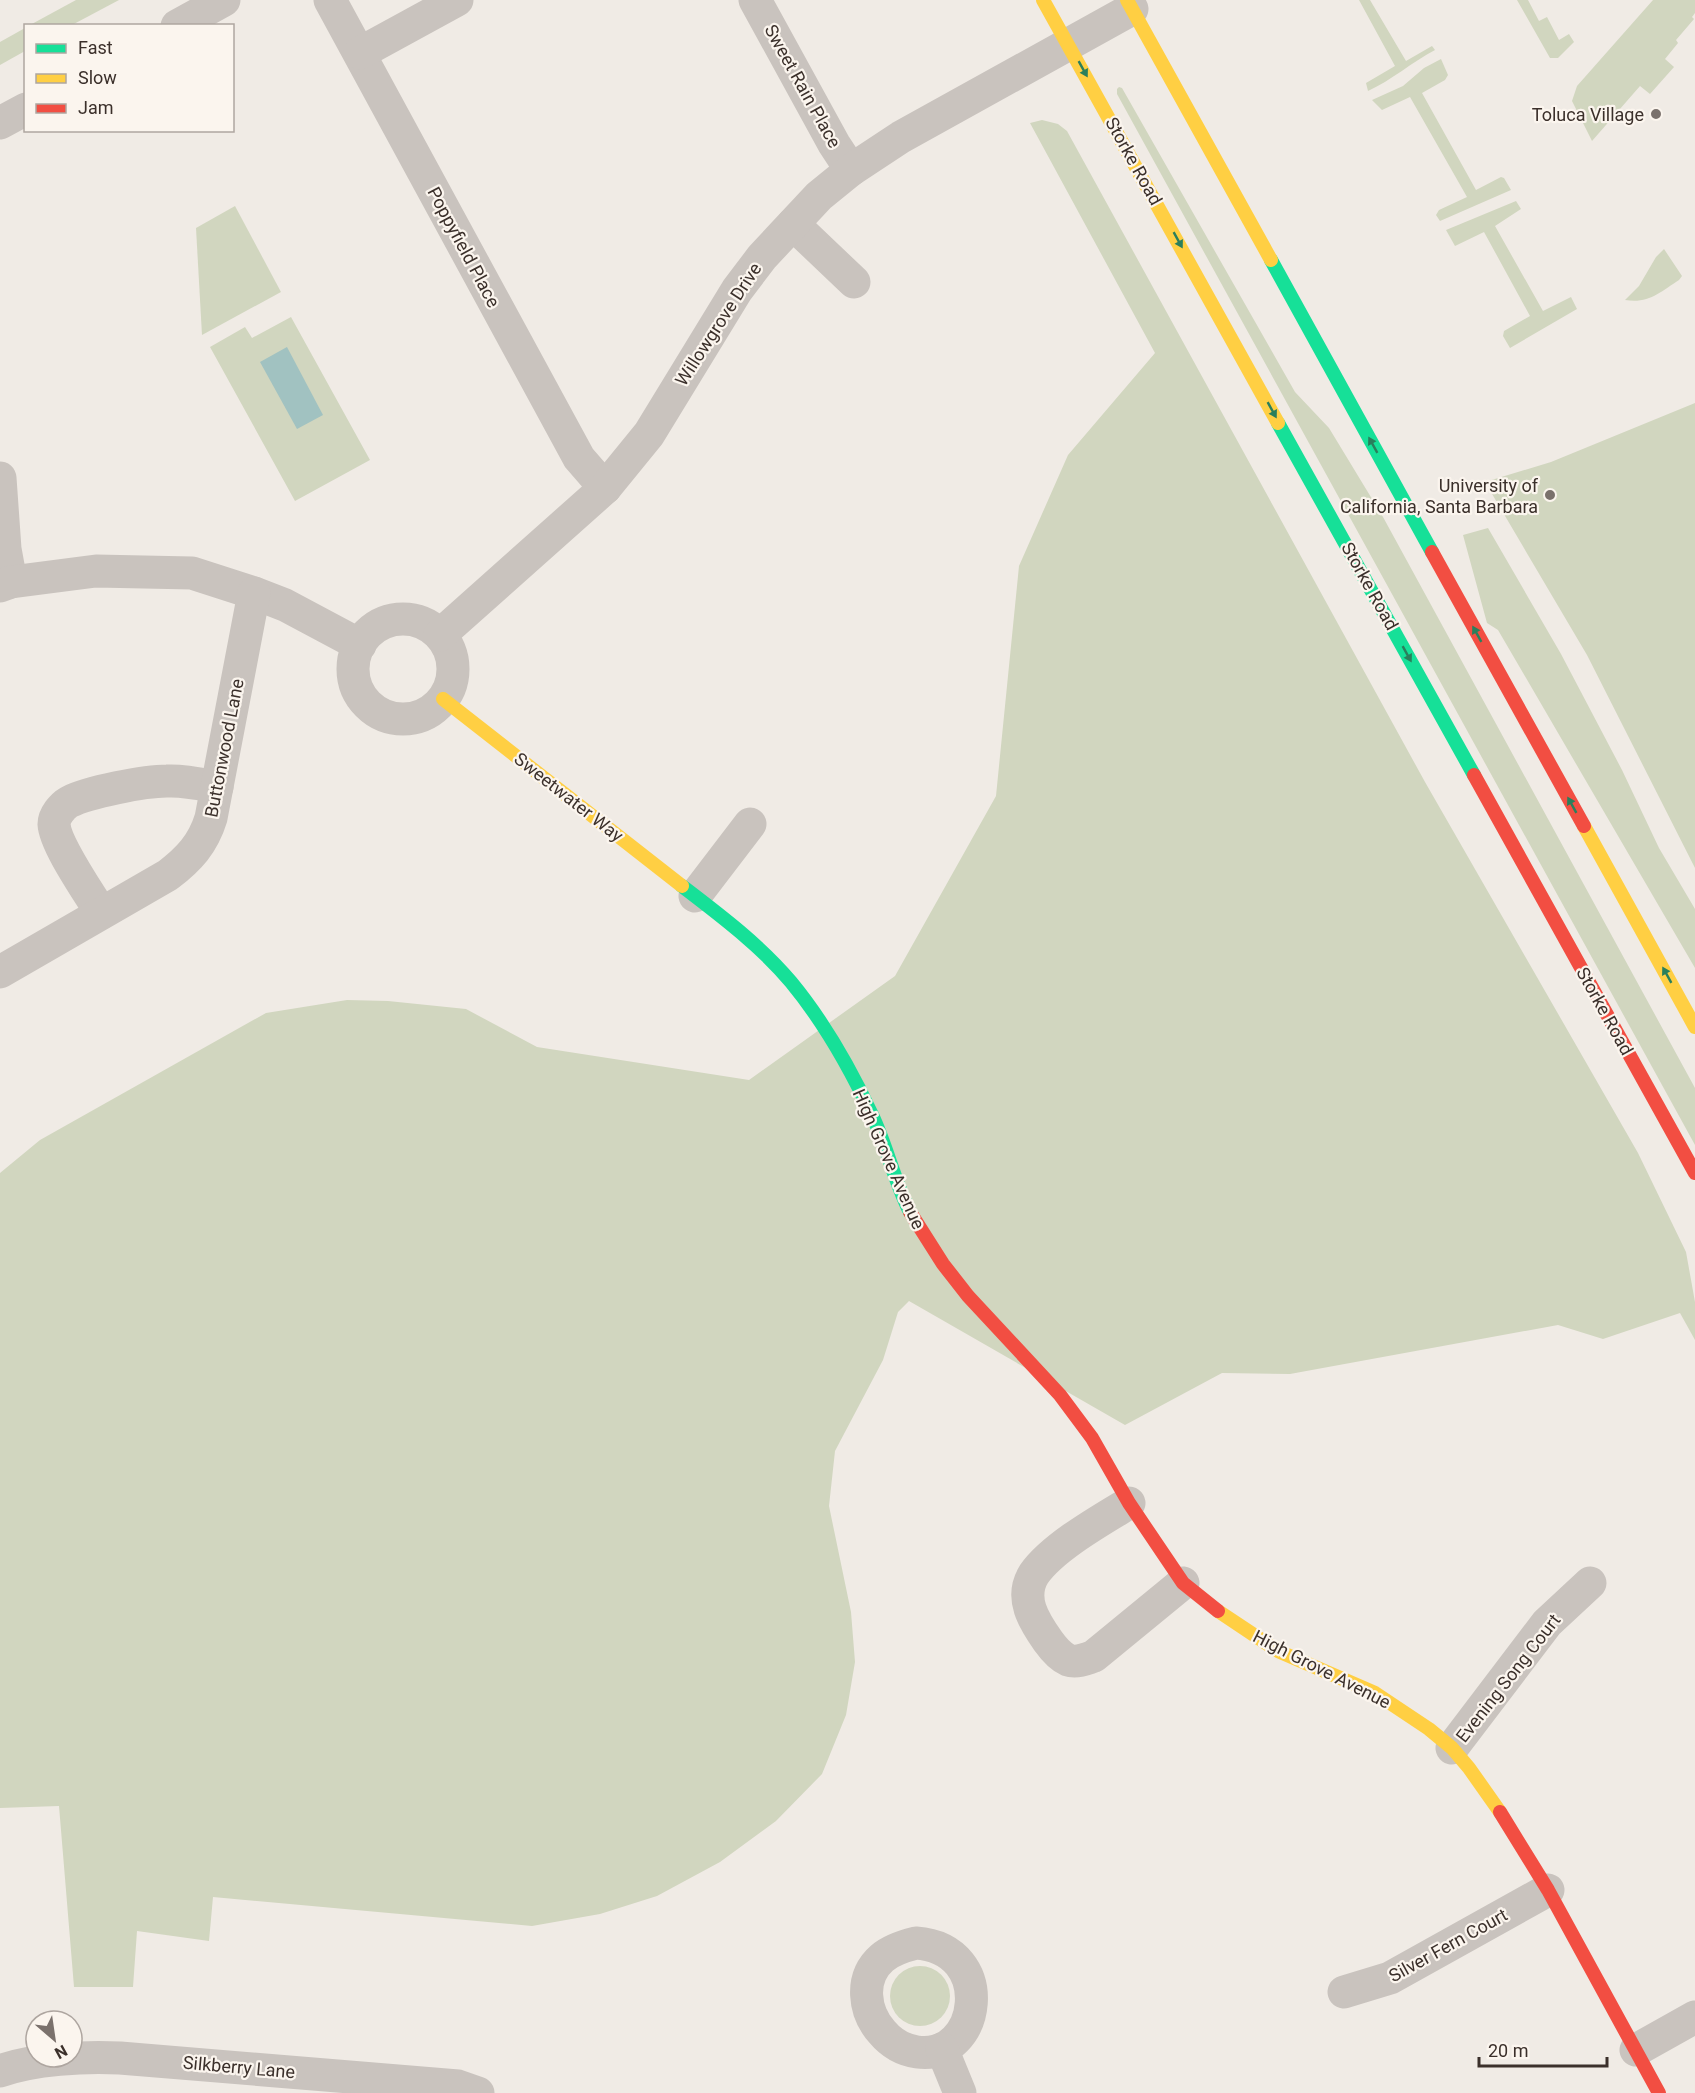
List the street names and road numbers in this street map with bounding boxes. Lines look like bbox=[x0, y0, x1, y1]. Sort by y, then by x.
street label: Sweet Rain Place bbox=[760, 21, 846, 151]
street label: Storke Road bbox=[1101, 113, 1167, 209]
street label: Poppyfield Place bbox=[423, 183, 505, 311]
street label: Willowgrove Drive bbox=[670, 259, 766, 389]
street label: Storke Road bbox=[1337, 538, 1403, 634]
street label: Buttonwood Lane bbox=[200, 677, 248, 819]
street label: Sweetwater Way bbox=[510, 748, 628, 846]
street label: Storke Road bbox=[1572, 963, 1638, 1059]
street label: High Grove Avenue bbox=[849, 1086, 929, 1232]
street label: Evening Song Court bbox=[1451, 1610, 1565, 1746]
street label: High Grove Avenue bbox=[1250, 1625, 1394, 1713]
street label: Silver Fern Court bbox=[1385, 1904, 1511, 1986]
street label: Silkberry Lane bbox=[182, 2052, 296, 2082]

